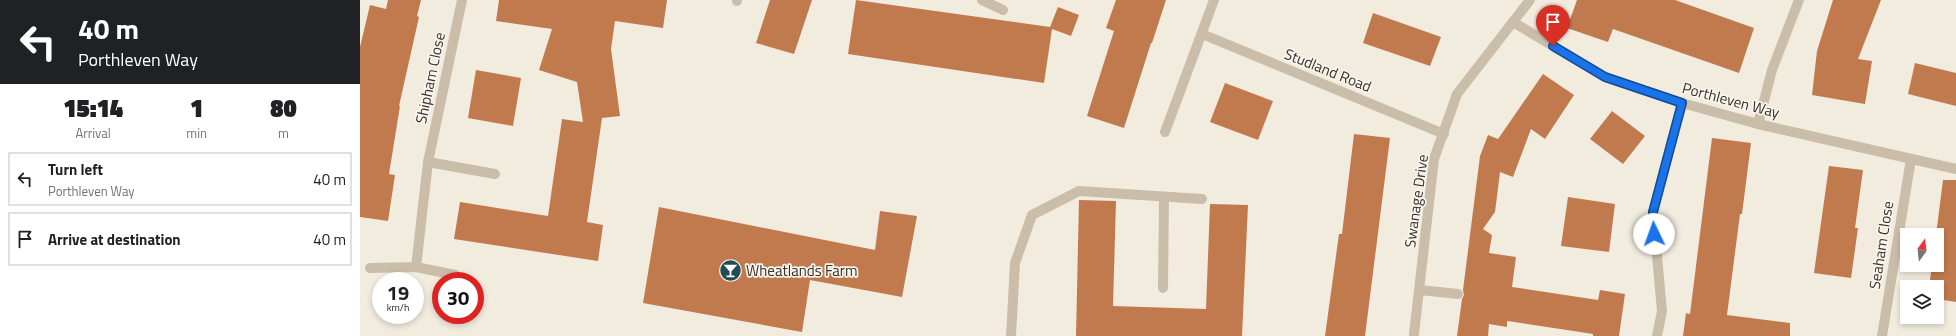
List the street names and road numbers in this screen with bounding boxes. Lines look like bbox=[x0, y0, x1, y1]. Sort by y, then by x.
street label: Shipham Close bbox=[409, 30, 451, 126]
street label: Studland Road bbox=[1281, 42, 1375, 98]
street label: Porthleven Way bbox=[1680, 76, 1782, 124]
street label: Swanage Drive bbox=[1398, 153, 1434, 249]
street label: Seaham Close bbox=[1863, 199, 1899, 291]

